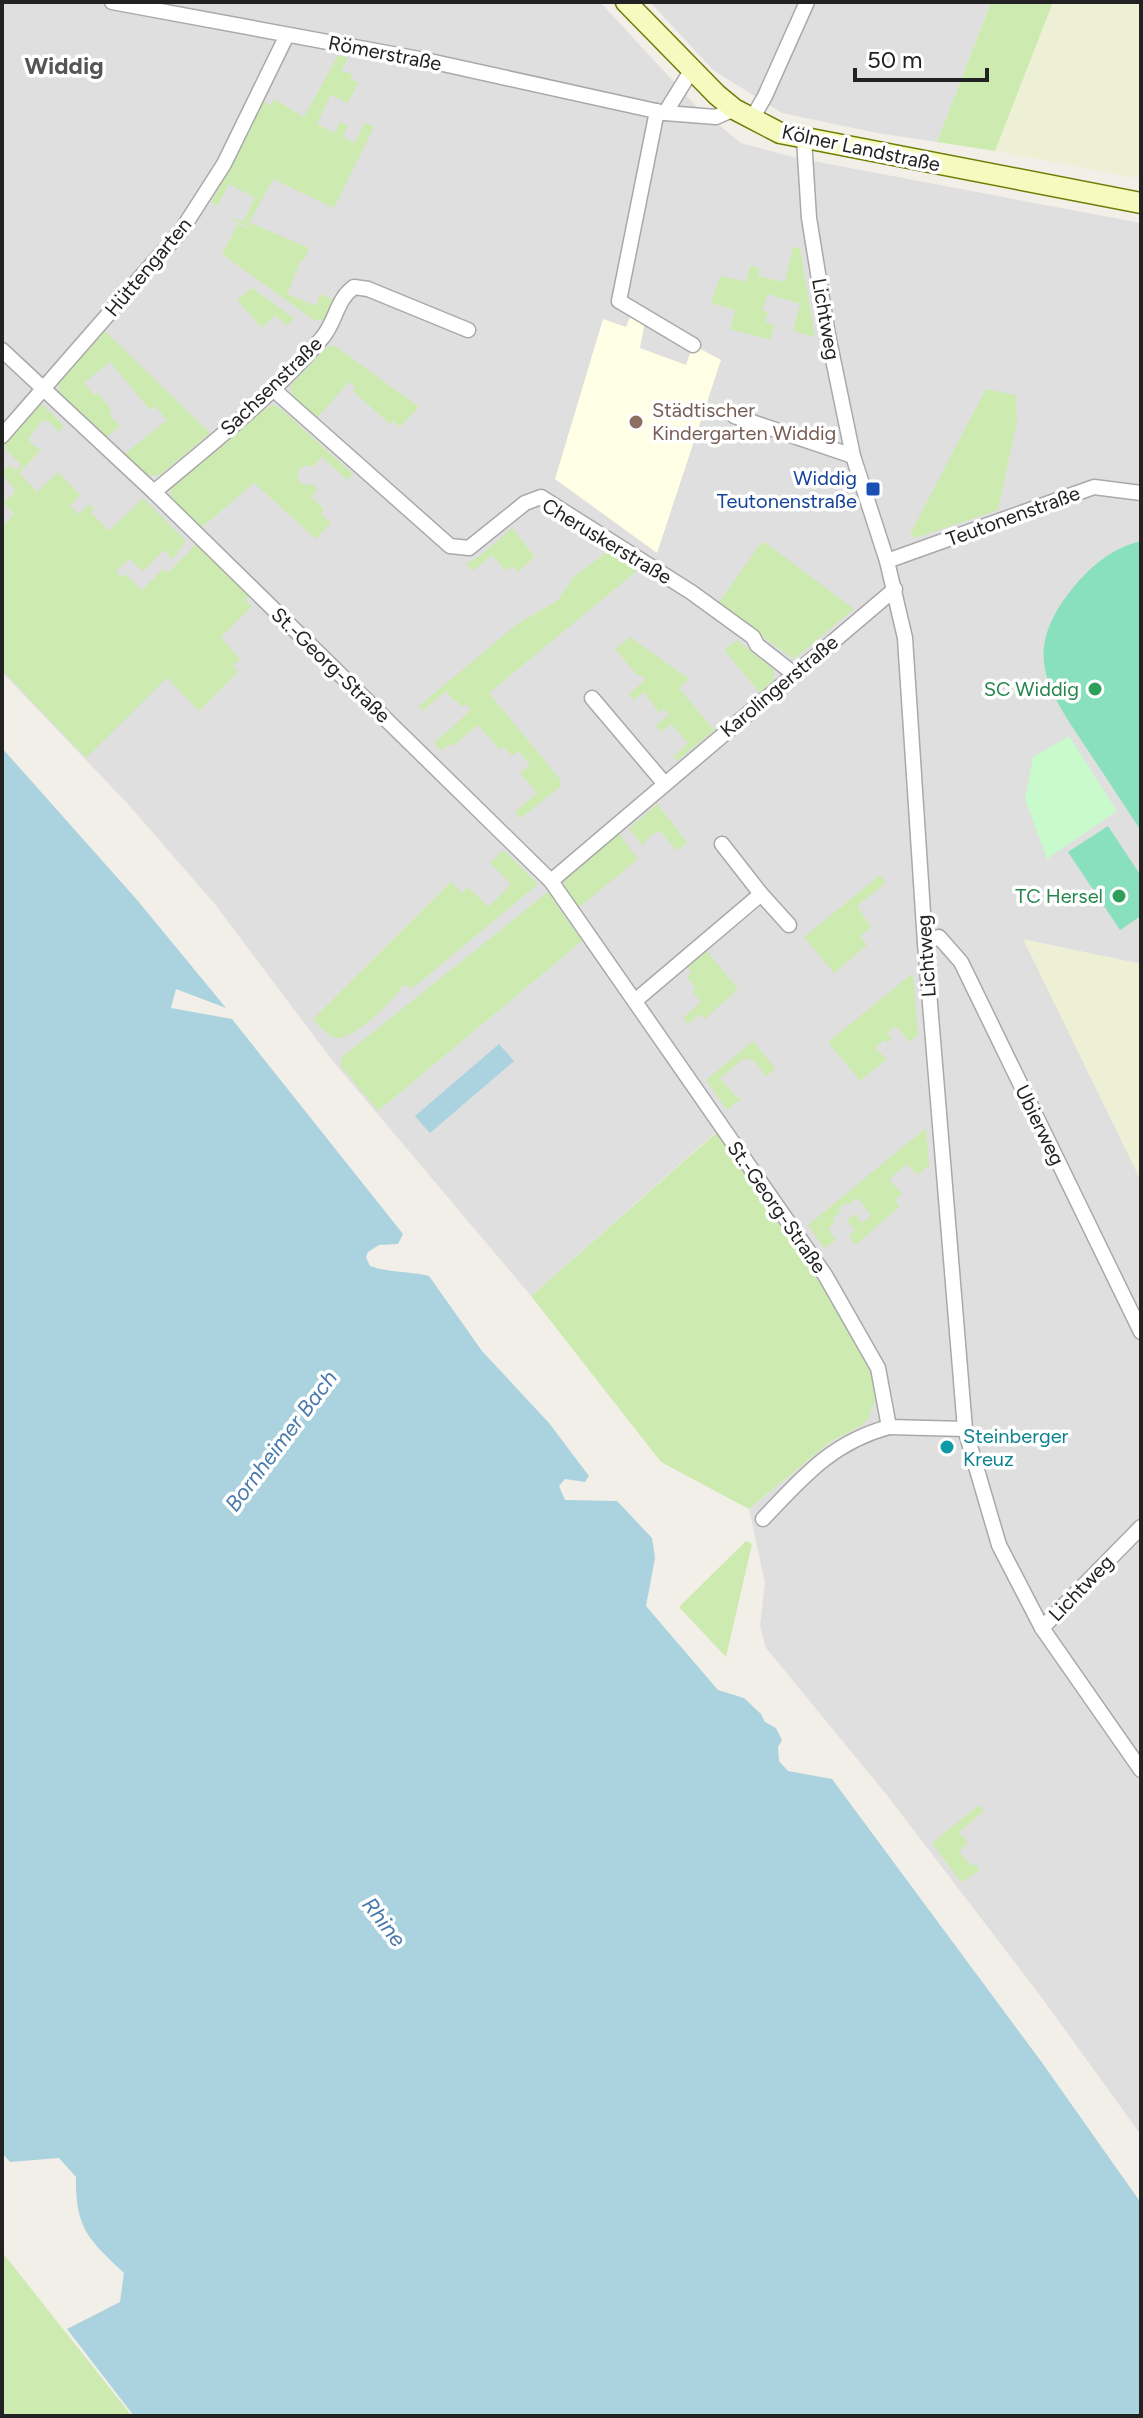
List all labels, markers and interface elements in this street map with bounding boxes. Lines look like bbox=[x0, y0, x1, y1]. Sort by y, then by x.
street label: Römerstraße bbox=[326, 30, 444, 76]
scale bar bbox=[855, 32, 987, 82]
text: 50 m bbox=[867, 45, 923, 74]
district label: Widdig bbox=[24, 51, 104, 80]
street label: Kölner Landstraße bbox=[780, 119, 942, 177]
street label: Hüttengarten bbox=[100, 213, 196, 321]
street label: Lichtweg bbox=[807, 276, 845, 362]
street label: Sachsenstraße bbox=[215, 332, 327, 440]
place label: Städtischer Kindergarten Widdig bbox=[652, 398, 836, 445]
marker: Städtischer Kindergarten Widdig bbox=[627, 413, 645, 431]
place label: Widdig Teutonenstraße bbox=[717, 466, 857, 513]
marker: Widdig Teutonenstraße bbox=[864, 480, 882, 498]
street label: Teutonenstraße bbox=[943, 481, 1083, 551]
street label: Cheruskerstraße bbox=[538, 493, 676, 589]
street label: St.-Georg-Straße bbox=[267, 602, 395, 728]
street label: Karolingerstraße bbox=[715, 630, 843, 742]
place label: SC Widdig bbox=[984, 677, 1079, 701]
marker: SC Widdig bbox=[1086, 680, 1104, 698]
place label: TC Hersel bbox=[1015, 884, 1103, 908]
marker: TC Hersel bbox=[1110, 887, 1128, 905]
street label: Lichtweg bbox=[911, 914, 941, 998]
street label: Ubierweg bbox=[1010, 1081, 1070, 1169]
street label: St.-Georg-Straße bbox=[722, 1136, 832, 1278]
water label: Bornheimer Bach bbox=[219, 1365, 343, 1517]
place label: Steinberger Kreuz bbox=[963, 1424, 1069, 1471]
marker: Steinberger Kreuz bbox=[938, 1438, 956, 1456]
street label: Lichtweg bbox=[1044, 1550, 1118, 1626]
water label: Rhine bbox=[356, 1892, 412, 1952]

